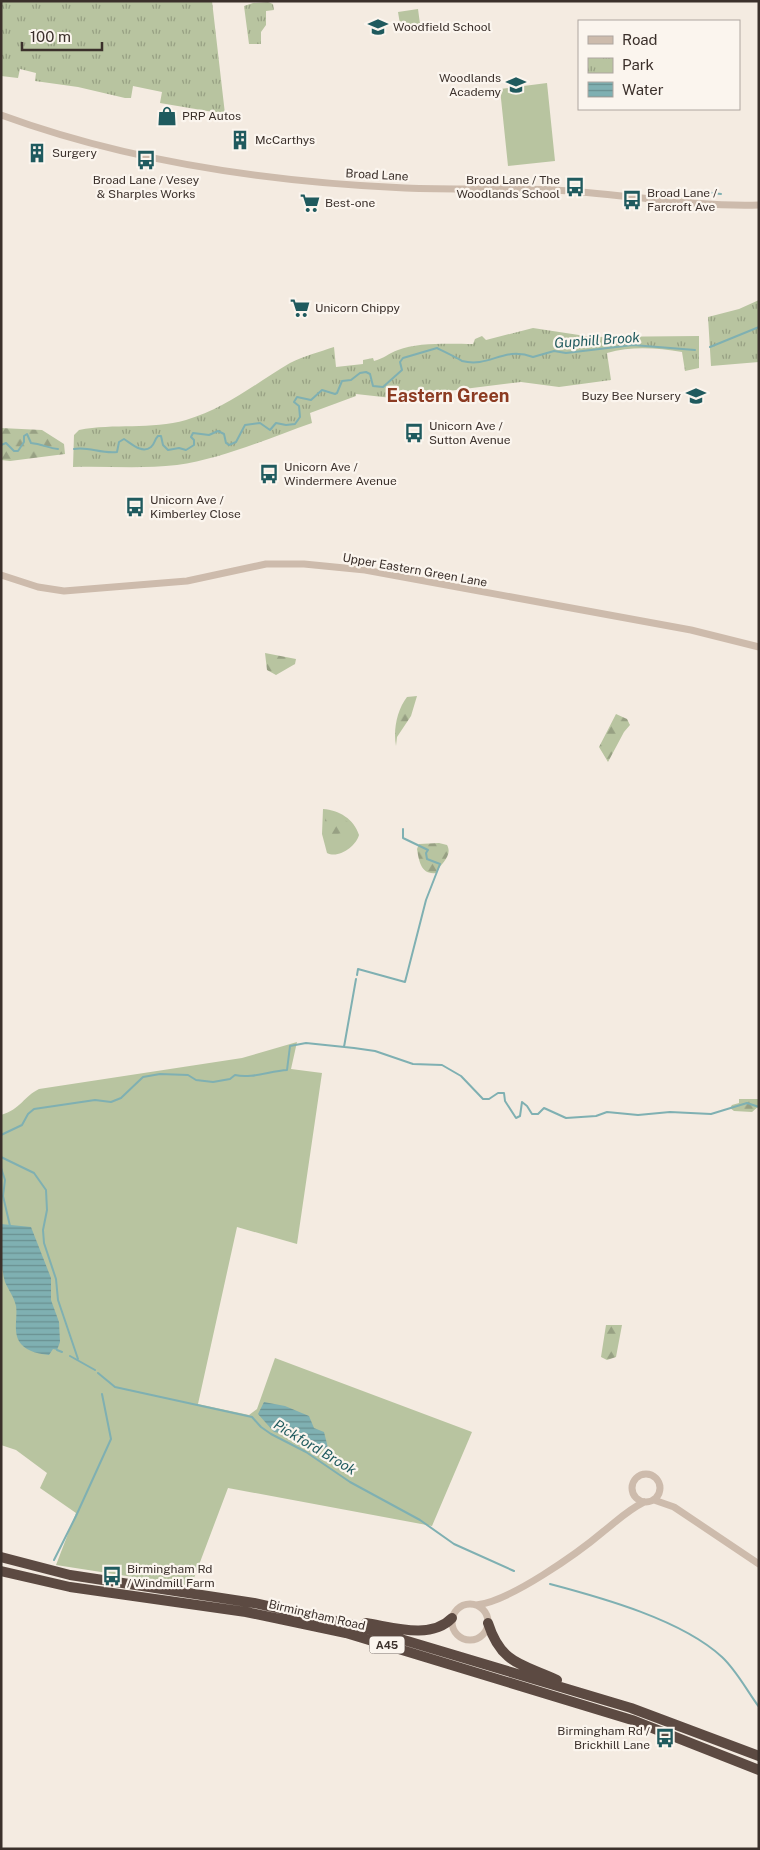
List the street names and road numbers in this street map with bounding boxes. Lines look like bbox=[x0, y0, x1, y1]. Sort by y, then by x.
street label: Broad Lane bbox=[345, 166, 409, 184]
street label: Upper Eastern Green Lane bbox=[342, 550, 489, 590]
street label: Birmingham Road bbox=[267, 1597, 367, 1633]
road number: A45 bbox=[370, 1636, 404, 1654]

